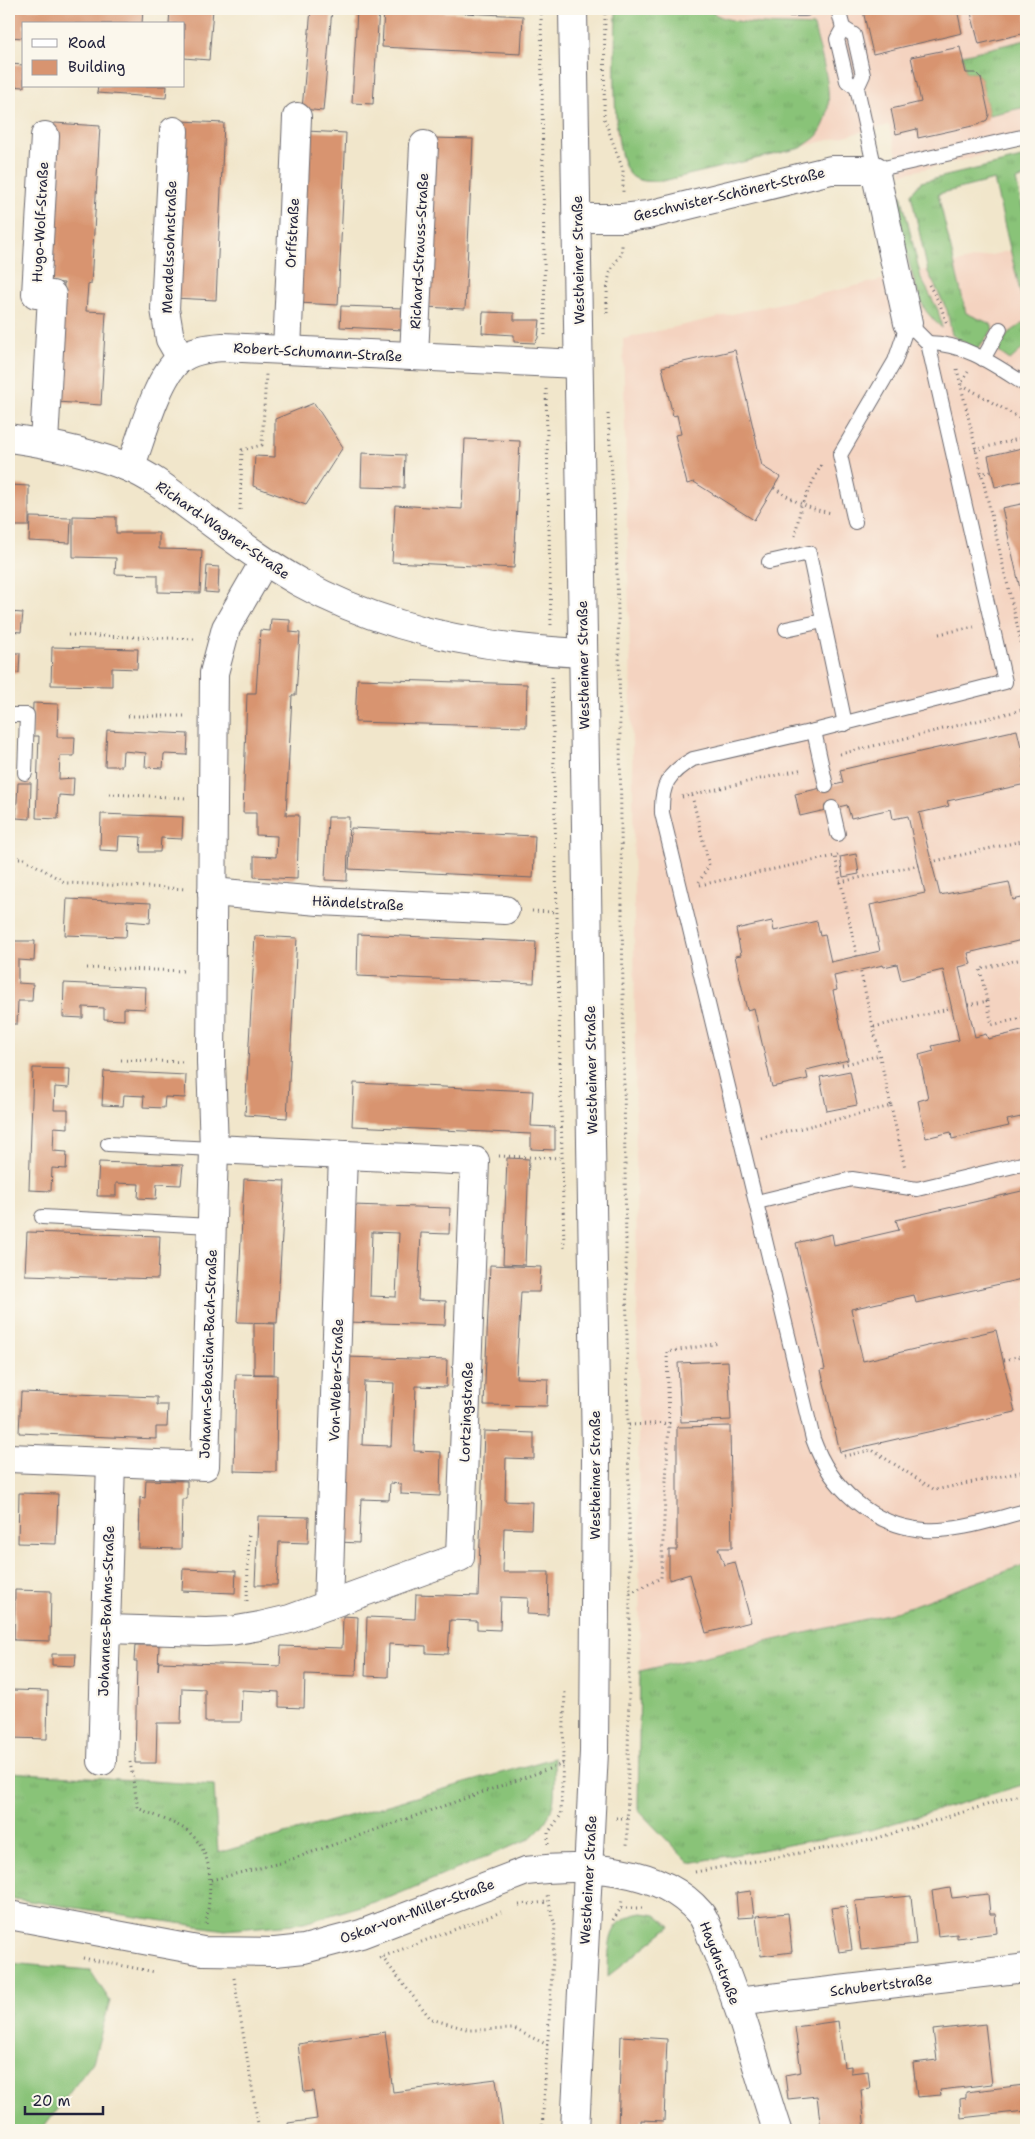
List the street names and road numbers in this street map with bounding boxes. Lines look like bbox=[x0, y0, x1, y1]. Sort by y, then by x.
street label: Hugo-Wolf-Straße bbox=[28, 161, 52, 283]
street label: Geschwister-Schönert-Straße bbox=[631, 163, 827, 225]
street label: Richard-Strauss-Straße bbox=[406, 172, 432, 330]
street label: Mendelssohnstraße bbox=[158, 180, 180, 314]
street label: Westheimer Straße bbox=[568, 195, 588, 325]
street label: Orffstraße bbox=[281, 197, 303, 269]
street label: Robert-Schumann-Straße bbox=[233, 339, 403, 365]
street label: Richard-Wagner-Straße bbox=[152, 477, 294, 583]
street label: Westheimer Straße bbox=[573, 600, 593, 730]
street label: Händelstraße bbox=[311, 892, 405, 914]
street label: Westheimer Straße bbox=[581, 1005, 601, 1135]
street label: Johann-Sebastian-Bach-Straße bbox=[195, 1249, 221, 1459]
street label: Von-Weber-Straße bbox=[325, 1318, 347, 1442]
street label: Lortzingstraße bbox=[455, 1361, 477, 1463]
street label: Westheimer Straße bbox=[586, 1410, 604, 1540]
street label: Johannes-Brahms-Straße bbox=[94, 1525, 118, 1697]
street label: Westheimer Straße bbox=[576, 1815, 600, 1945]
street label: Oskar-von-Miller-Straße bbox=[337, 1875, 497, 1947]
street label: Haydnstraße bbox=[696, 1919, 744, 2007]
street label: Schubertstraße bbox=[829, 1970, 933, 2000]

